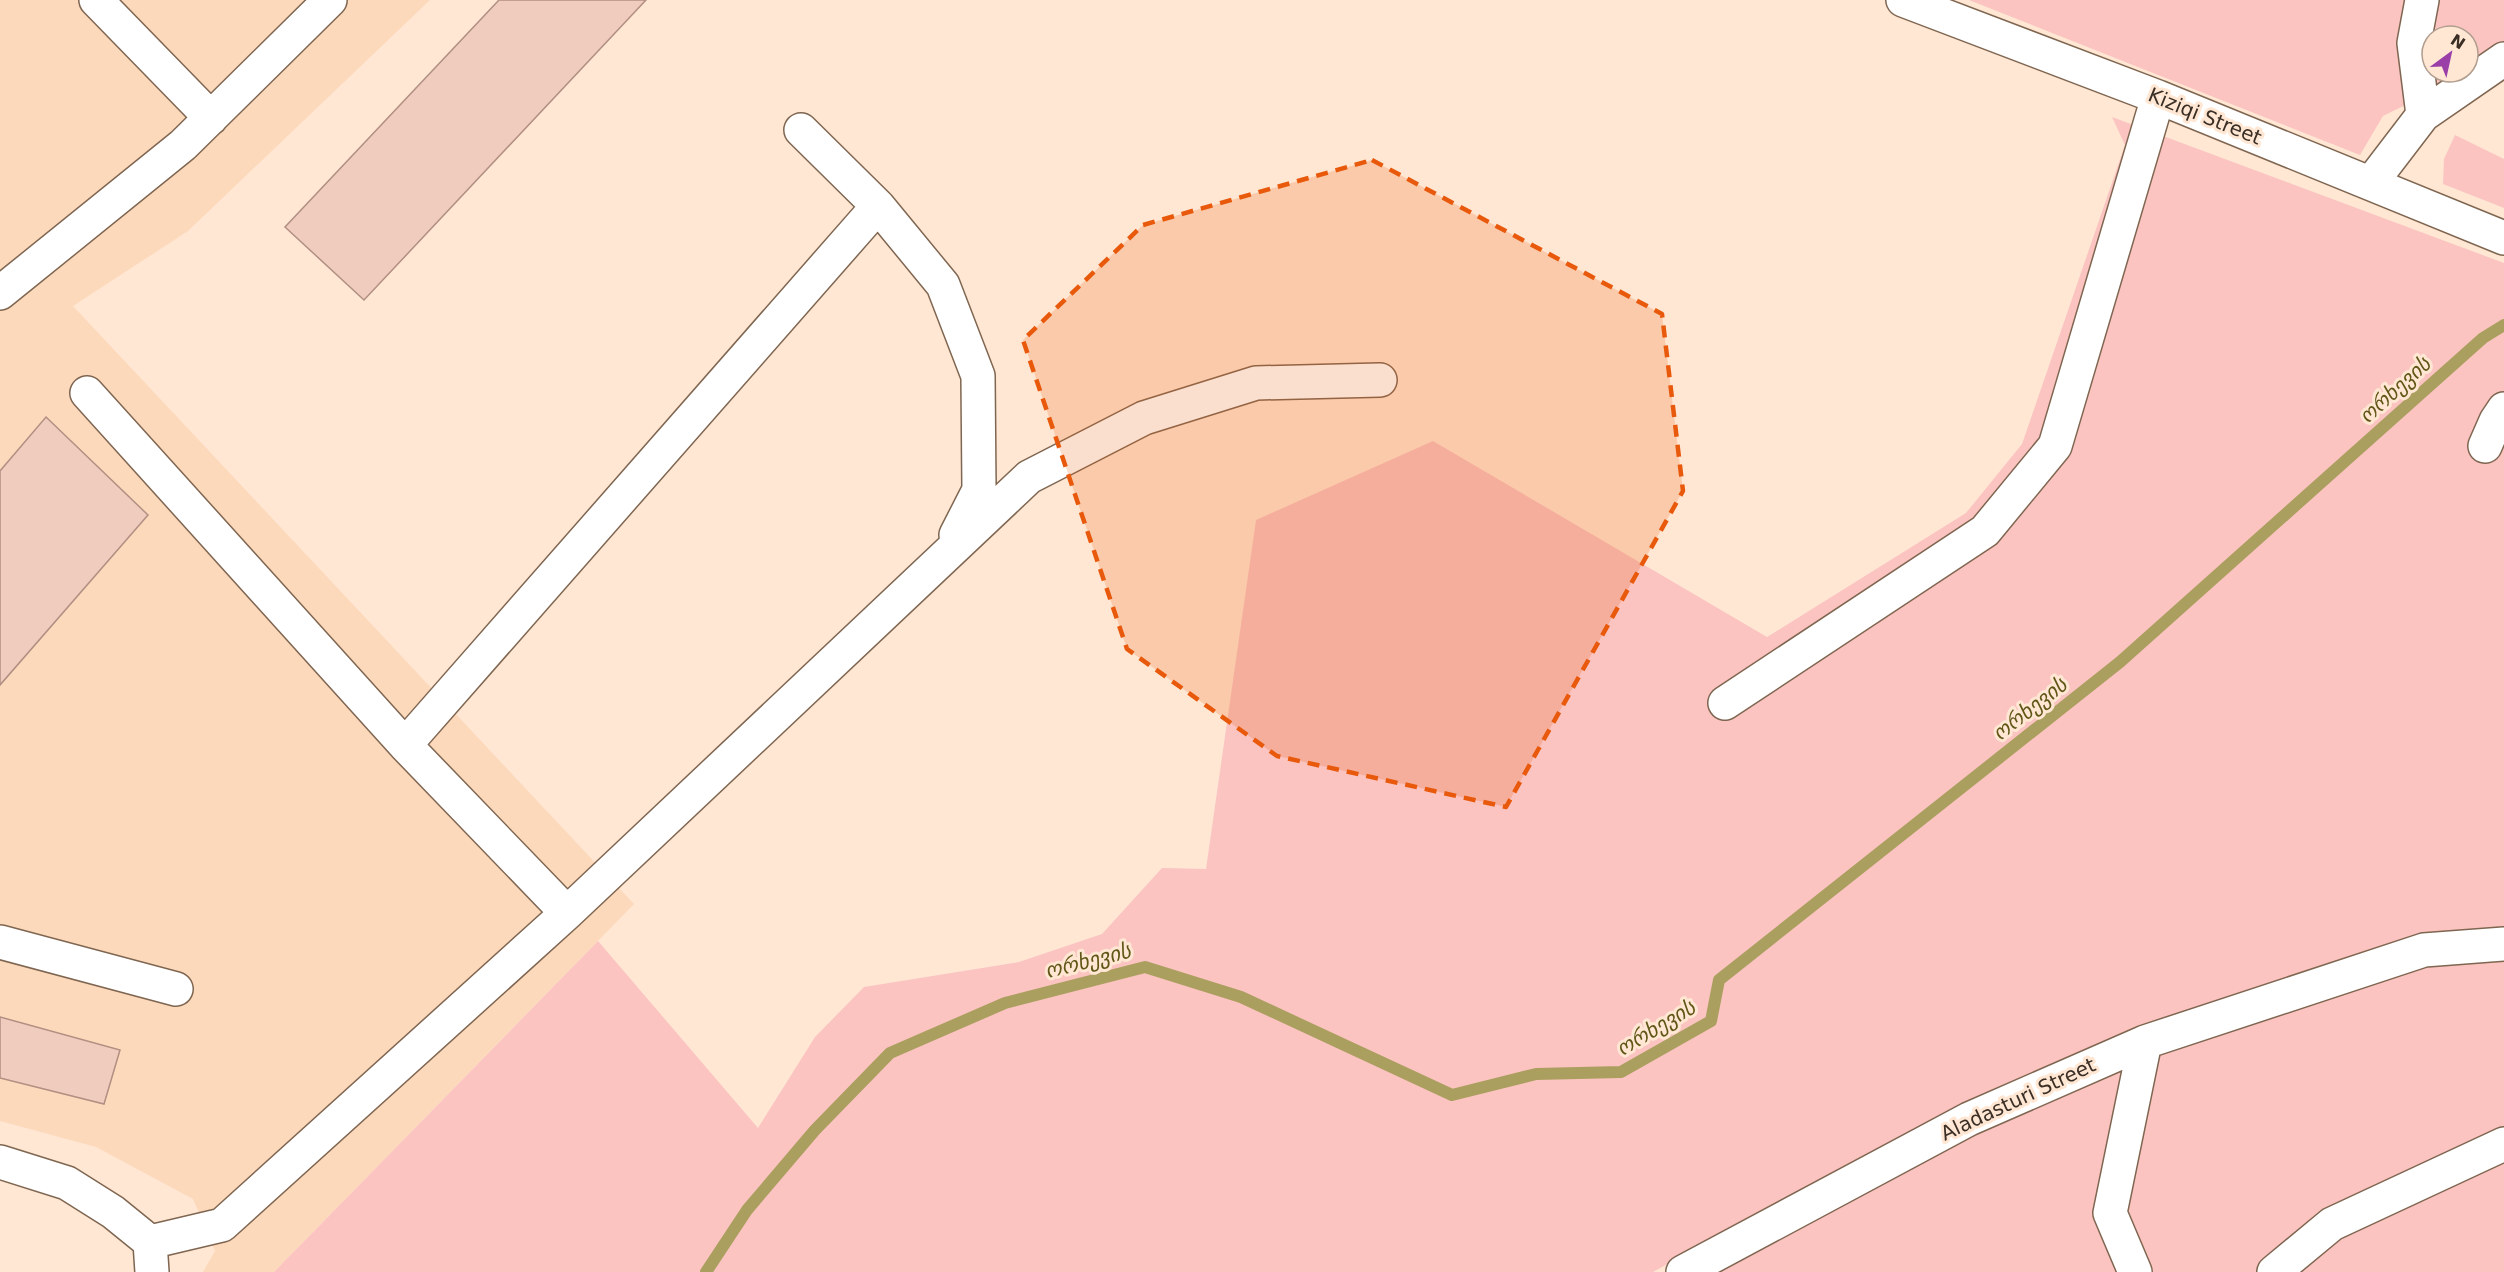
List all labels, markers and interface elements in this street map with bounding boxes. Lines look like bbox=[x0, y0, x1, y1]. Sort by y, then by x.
north arrow bbox=[2420, 24, 2480, 84]
text: N bbox=[2447, 30, 2469, 53]
street label: Kiziqi Street bbox=[2145, 82, 2265, 150]
water label: ორხევის bbox=[2354, 351, 2436, 428]
water label: ორხევის bbox=[1988, 672, 2073, 745]
water label: ორხევის bbox=[1043, 939, 1134, 983]
water label: ორხევის bbox=[1612, 995, 1701, 1061]
street label: Aladasturi Street bbox=[1937, 1052, 2099, 1145]

